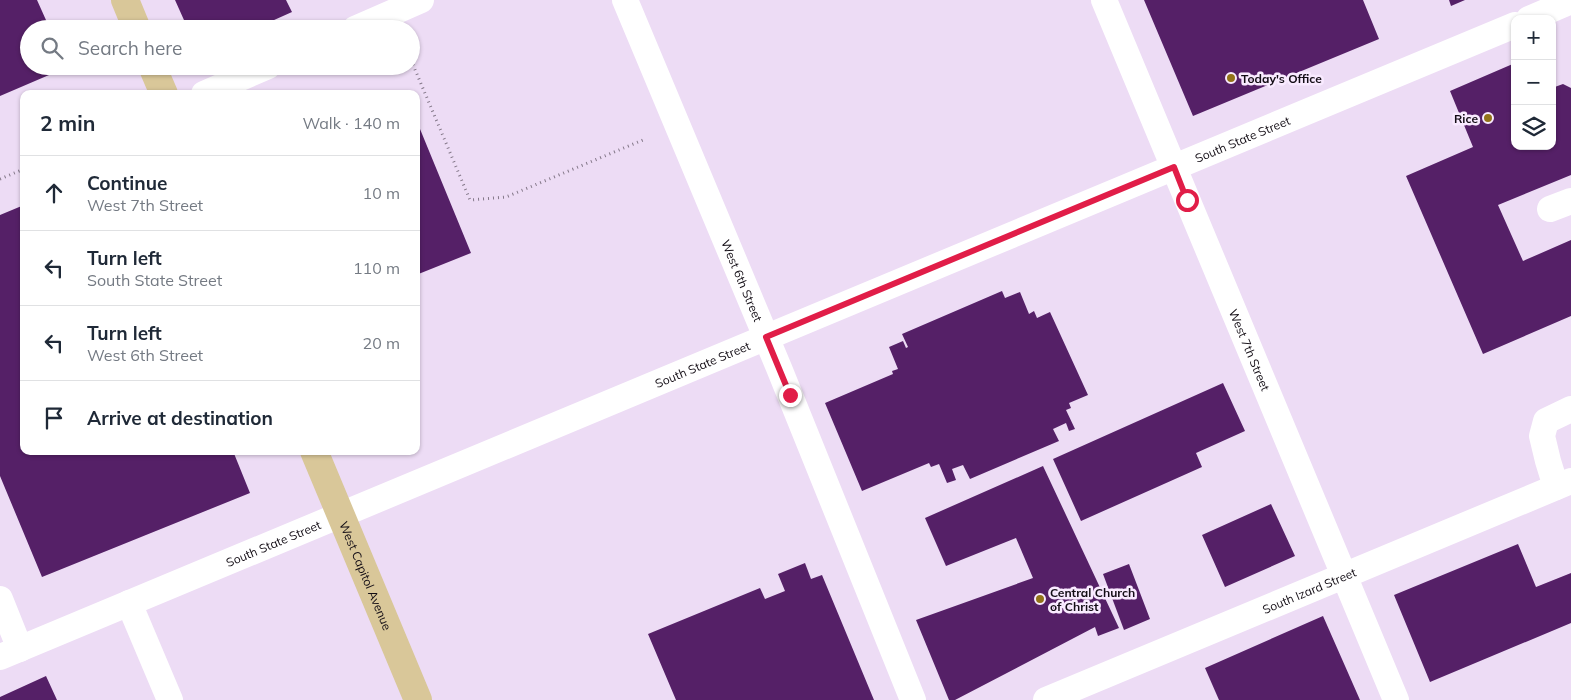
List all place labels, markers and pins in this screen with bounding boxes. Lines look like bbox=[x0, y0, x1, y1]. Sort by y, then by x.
place label: Today's Office bbox=[1241, 71, 1322, 86]
marker: Today's Office bbox=[1225, 72, 1237, 84]
place label: Rice bbox=[1454, 111, 1478, 126]
marker: Rice bbox=[1482, 112, 1494, 124]
place label: Central Church of Christ bbox=[1050, 585, 1135, 614]
marker: Central Church of Christ bbox=[1034, 593, 1046, 605]

